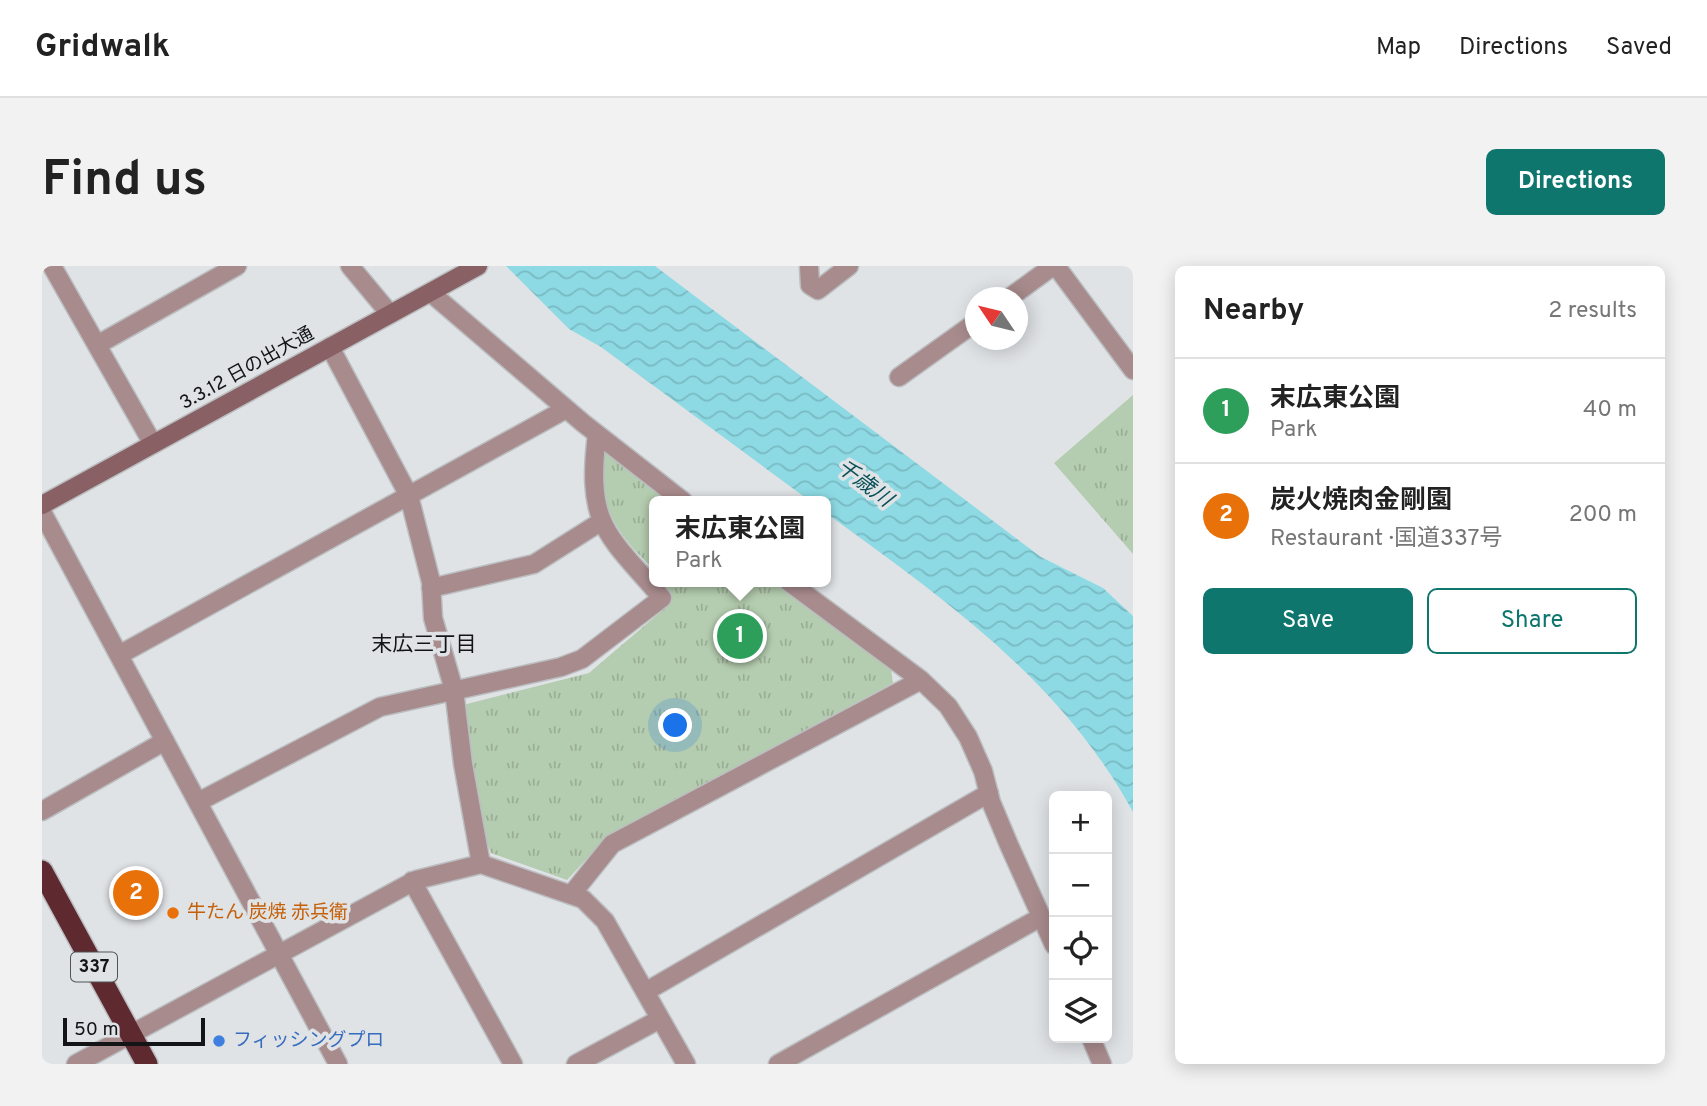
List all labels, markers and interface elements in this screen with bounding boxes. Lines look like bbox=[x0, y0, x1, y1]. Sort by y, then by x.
text: Gridwalk bbox=[35, 27, 170, 69]
text: Map bbox=[1376, 33, 1421, 63]
text: Directions bbox=[1459, 33, 1568, 63]
text: Saved bbox=[1606, 33, 1672, 63]
button: Directions bbox=[1486, 149, 1665, 215]
text: Find us bbox=[42, 151, 207, 213]
north arrow bbox=[965, 287, 1028, 350]
text: Nearby bbox=[1203, 293, 1304, 330]
text: 2 results bbox=[1548, 297, 1637, 326]
street label: 3.3.12 日の出大通 bbox=[176, 322, 318, 416]
text: 末広東公園 bbox=[1270, 383, 1400, 416]
text: 1 bbox=[1221, 396, 1231, 425]
text: 40 m bbox=[1583, 396, 1637, 425]
text: Park bbox=[1270, 416, 1317, 445]
water label: 千歳川 bbox=[831, 454, 899, 515]
text: 炭火焼肉金剛園 bbox=[1270, 485, 1452, 518]
popup bbox=[649, 496, 831, 587]
text: 2 bbox=[1219, 501, 1233, 530]
text: 200 m bbox=[1569, 501, 1637, 530]
text: 末広東公園 bbox=[675, 514, 805, 547]
text: Restaurant · 国道337号 bbox=[1270, 525, 1503, 554]
text: Park bbox=[675, 547, 722, 576]
button: Save bbox=[1203, 588, 1413, 654]
button: Share bbox=[1427, 588, 1637, 654]
pin: 1 bbox=[717, 610, 763, 662]
district label: 末広三丁目 bbox=[372, 632, 477, 659]
your location bbox=[658, 708, 692, 742]
map controls bbox=[1049, 791, 1112, 1043]
button: + bbox=[1049, 791, 1112, 854]
button: − bbox=[1049, 854, 1112, 917]
pin: 2 bbox=[113, 867, 159, 919]
place label: 牛たん 炭焼 赤兵衛 bbox=[187, 901, 348, 925]
marker: 牛たん 炭焼 赤兵衛 bbox=[165, 905, 181, 921]
button: locate bbox=[1049, 917, 1112, 980]
road number: 337 bbox=[71, 952, 117, 982]
button: layers bbox=[1049, 980, 1112, 1043]
scale bar bbox=[63, 1015, 205, 1047]
text: 50 m bbox=[74, 1018, 119, 1042]
place label: フィッシングプロ bbox=[233, 1029, 385, 1053]
marker: フィッシングプロ bbox=[211, 1033, 227, 1049]

